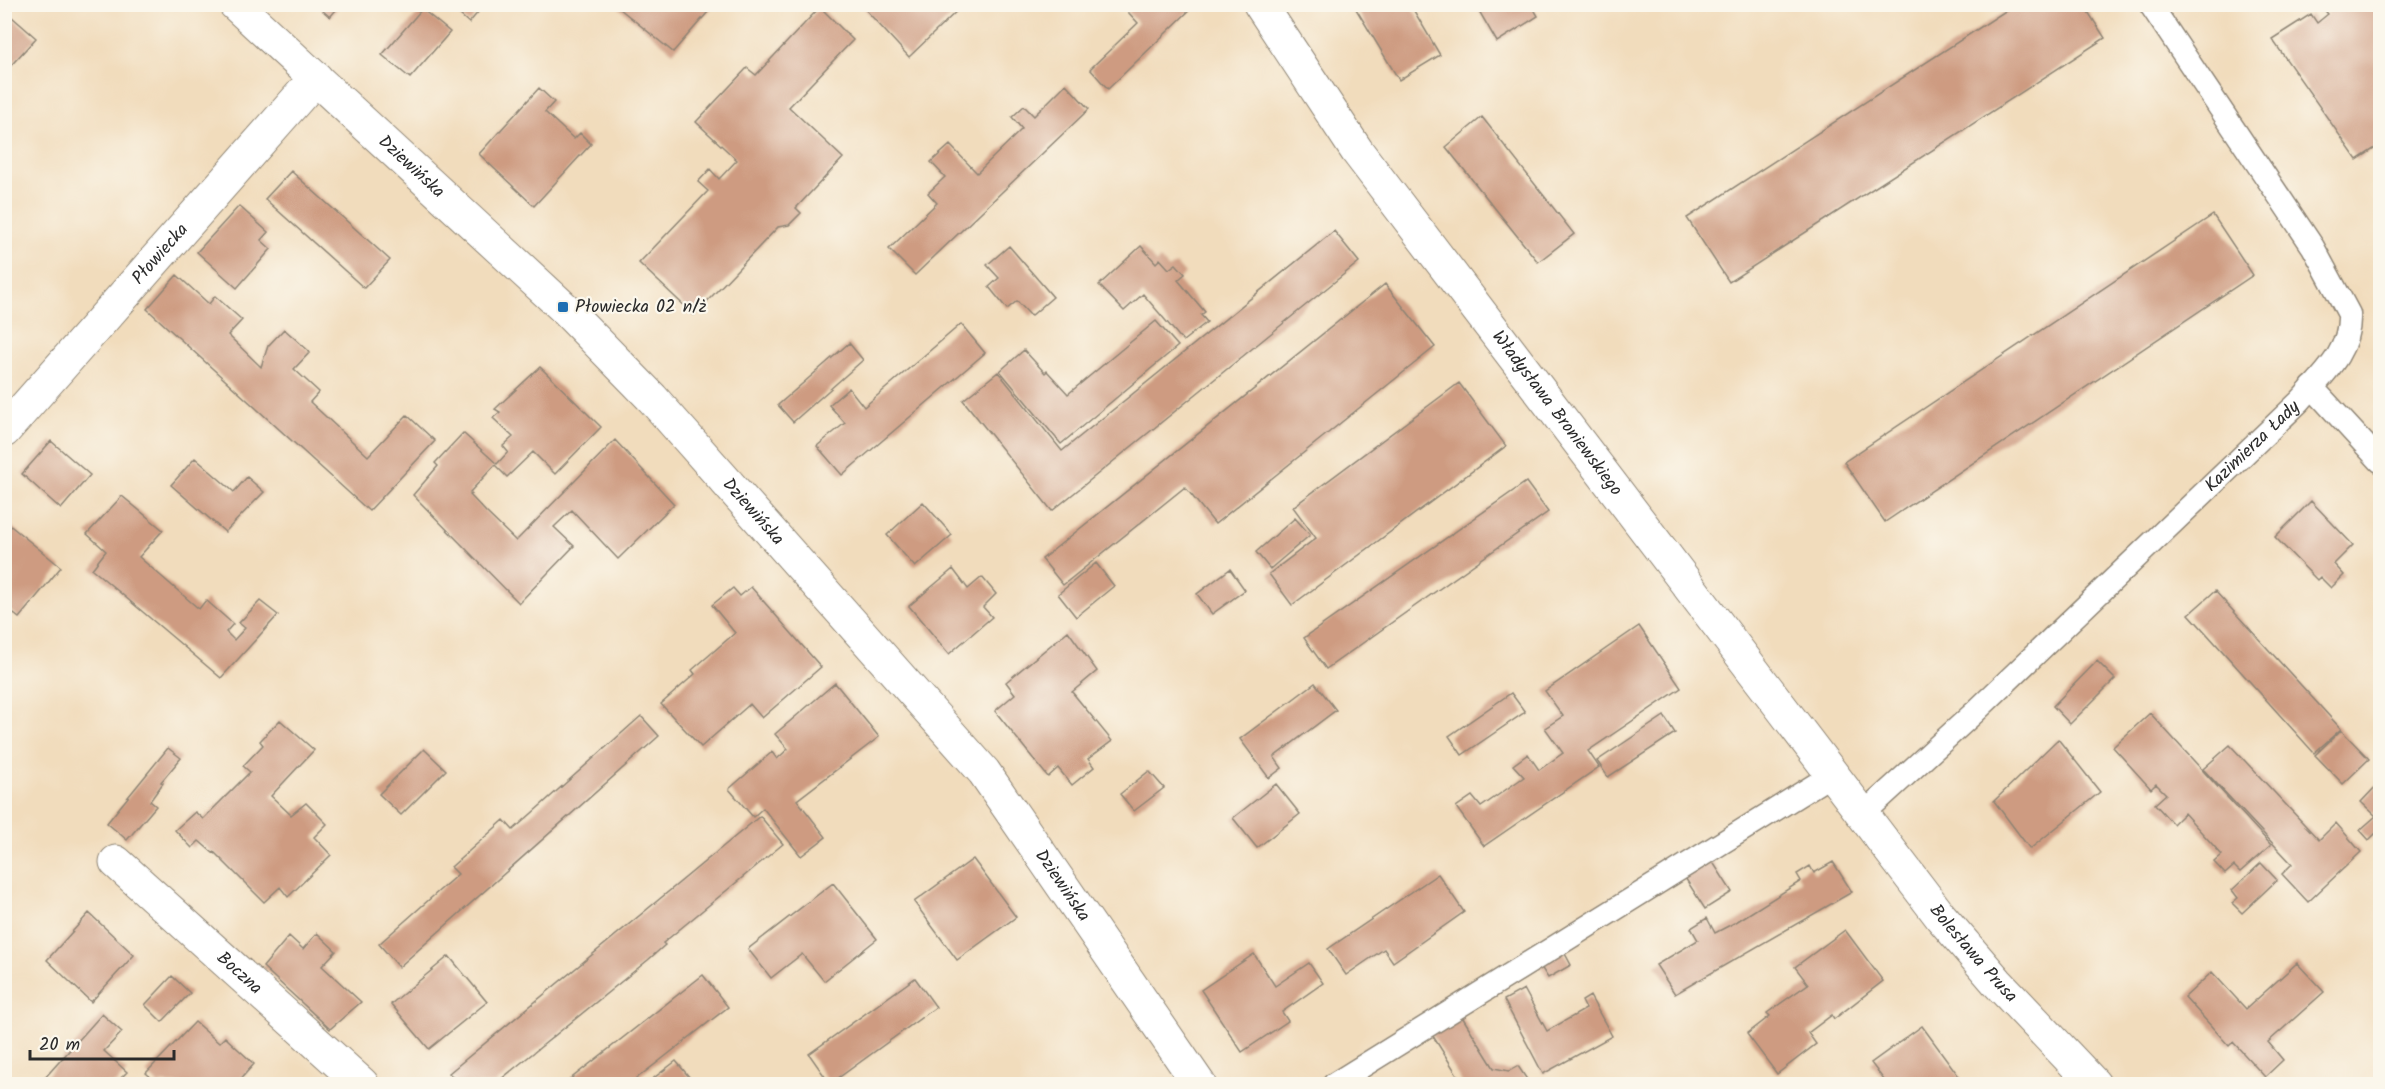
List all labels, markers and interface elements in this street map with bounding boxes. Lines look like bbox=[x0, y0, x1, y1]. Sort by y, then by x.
street label: Dziewińska bbox=[371, 128, 451, 206]
street label: Płowiecka bbox=[125, 217, 196, 291]
place label: Płowiecka 02 n/ż bbox=[575, 293, 707, 322]
marker: Płowiecka 02 n/ż bbox=[556, 300, 570, 314]
street label: Władysława Broniewskiego bbox=[1484, 324, 1630, 502]
street label: Kazimierza Łady bbox=[2198, 393, 2307, 499]
street label: Dziewińska bbox=[715, 471, 791, 552]
street label: Dziewińska bbox=[1027, 843, 1098, 928]
street label: Bolesława Prusa bbox=[1922, 898, 2024, 1010]
street label: Boczna bbox=[210, 944, 269, 1002]
scale bar bbox=[30, 1023, 174, 1061]
text: 20 m bbox=[39, 1031, 80, 1060]

